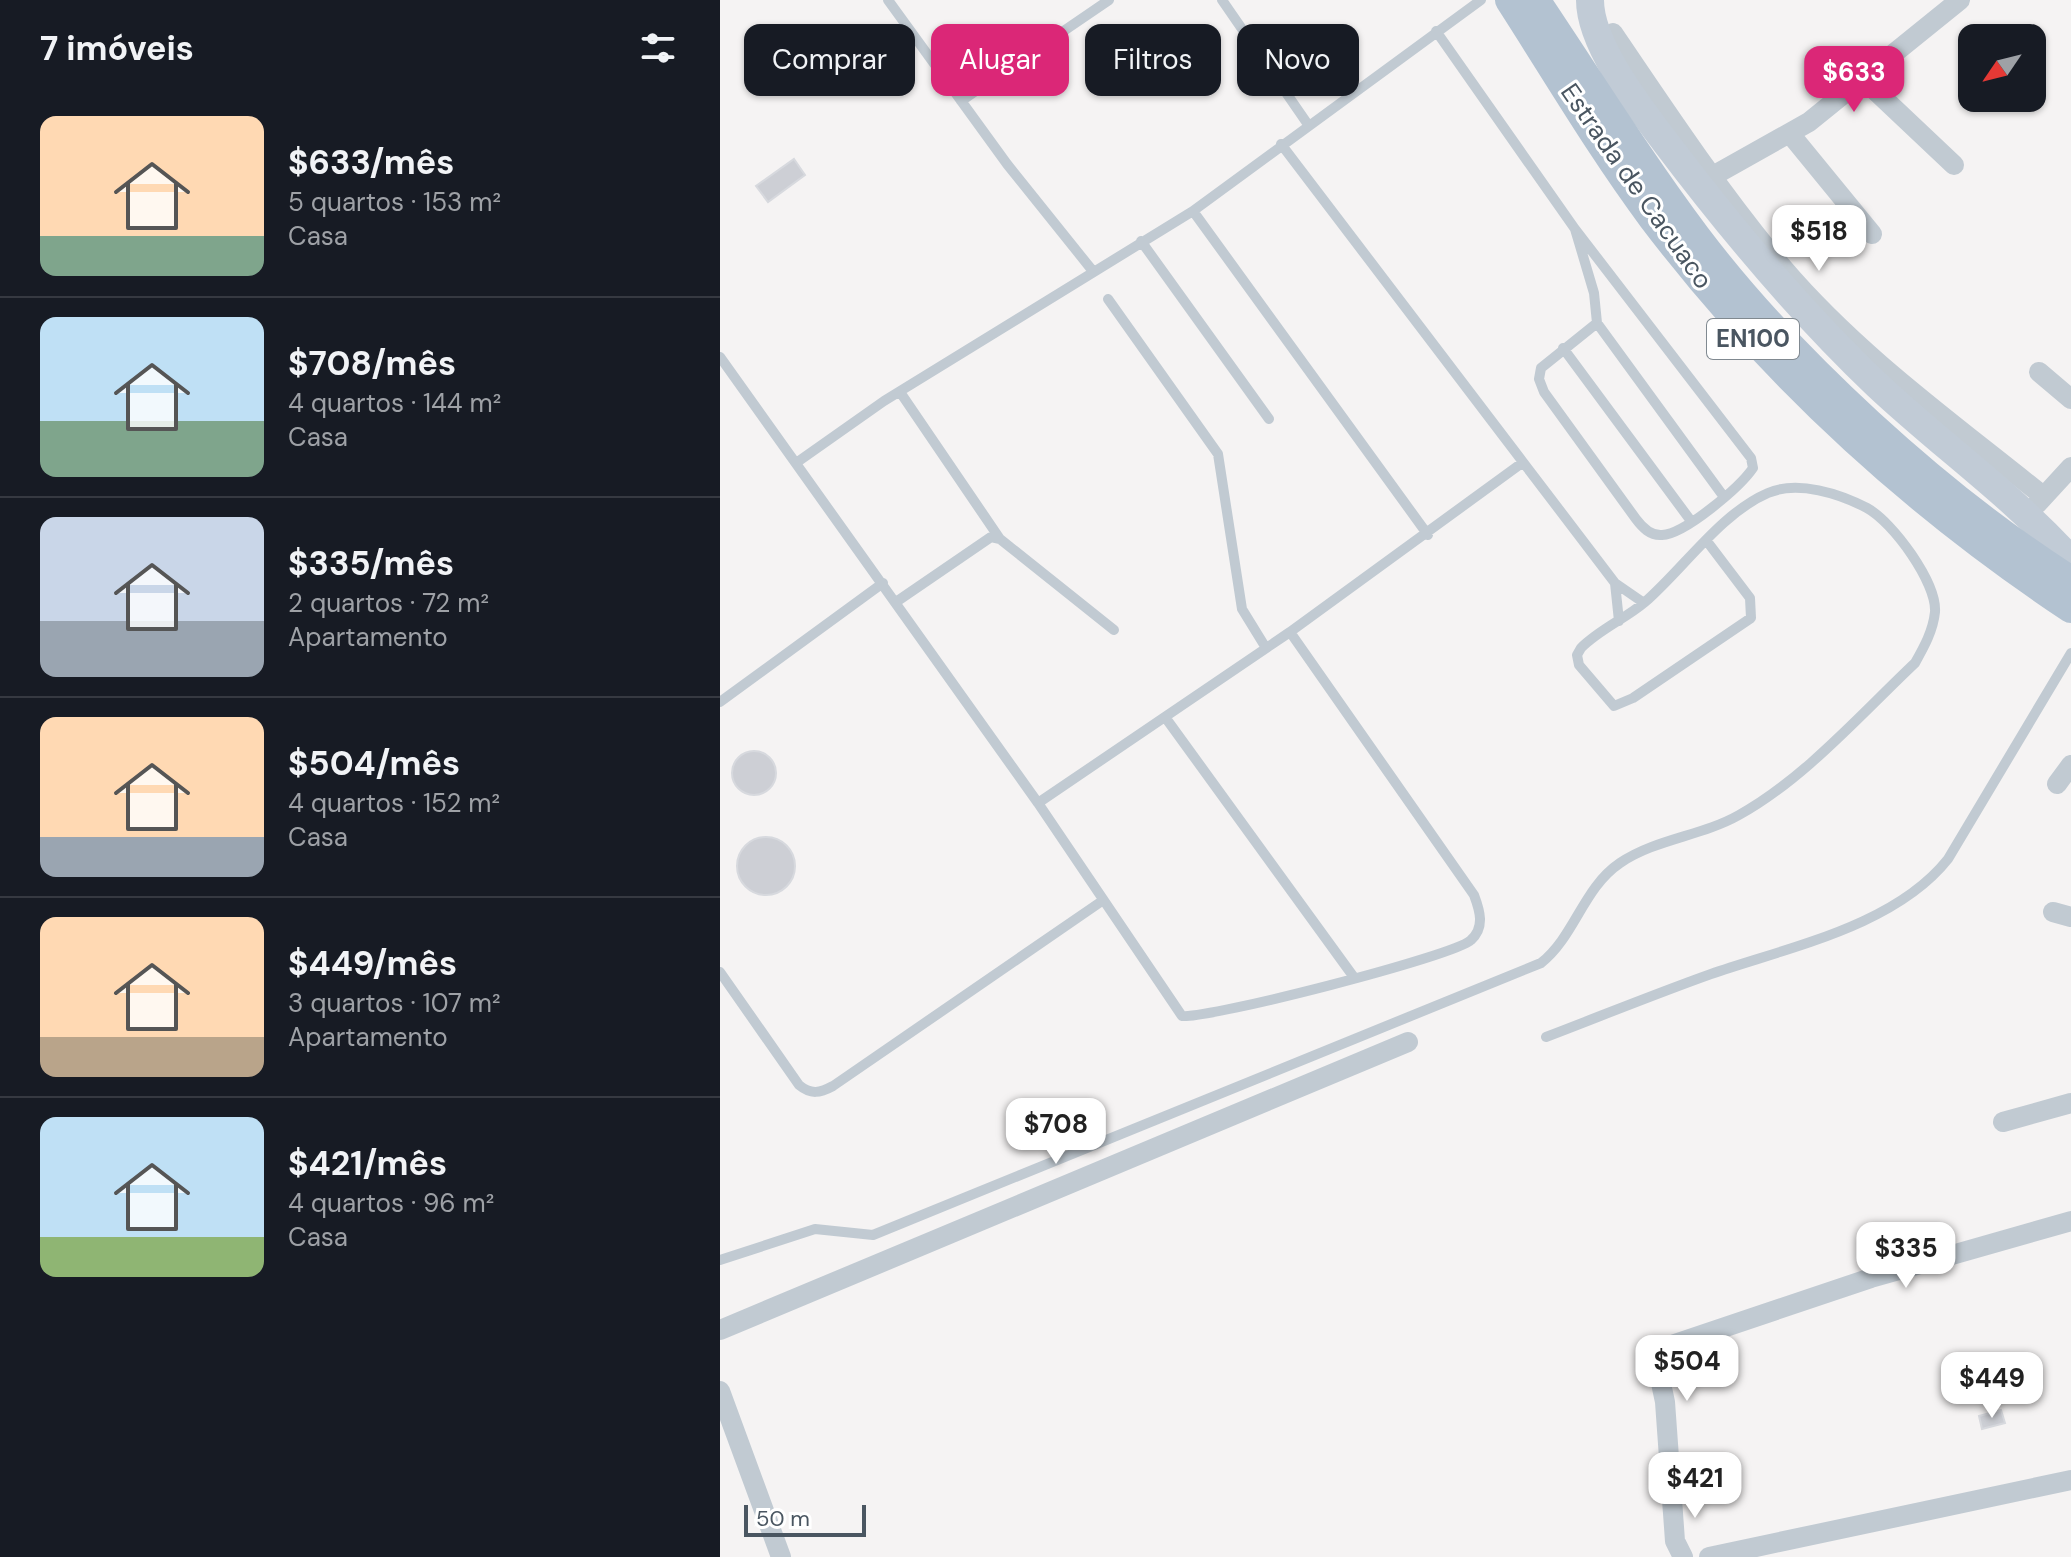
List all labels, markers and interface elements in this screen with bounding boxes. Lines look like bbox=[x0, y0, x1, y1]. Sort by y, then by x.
chip: Comprar bbox=[744, 24, 915, 96]
chip: Alugar bbox=[931, 24, 1069, 96]
chip: Filtros bbox=[1085, 24, 1221, 96]
chip: Novo bbox=[1237, 24, 1359, 96]
north arrow bbox=[1958, 24, 2046, 112]
map controls bbox=[1958, 24, 2046, 112]
text: 7 imóveis bbox=[40, 26, 194, 71]
icon: filters bbox=[636, 26, 680, 70]
pin: $633 bbox=[1807, 46, 1901, 114]
text: $633 bbox=[1822, 55, 1886, 89]
street label: Estrada de Cacuaco bbox=[1553, 77, 1721, 295]
text: $633/mês bbox=[288, 140, 454, 185]
icon: home bbox=[104, 148, 200, 244]
text: 5 quartos · 153 m² bbox=[288, 185, 501, 219]
pin: $518 bbox=[1772, 205, 1866, 273]
text: $518 bbox=[1790, 214, 1848, 248]
text: Casa bbox=[288, 219, 348, 253]
road number: EN100 bbox=[1707, 319, 1799, 359]
text: $708/mês bbox=[288, 341, 456, 386]
icon: home bbox=[104, 349, 200, 445]
text: 4 quartos · 144 m² bbox=[288, 386, 501, 420]
text: Casa bbox=[288, 420, 348, 454]
text: $335/mês bbox=[288, 541, 454, 586]
icon: home bbox=[104, 549, 200, 645]
text: 2 quartos · 72 m² bbox=[288, 586, 489, 620]
text: Apartamento bbox=[288, 620, 448, 654]
text: $504/mês bbox=[288, 741, 460, 786]
icon: home bbox=[104, 749, 200, 845]
text: 4 quartos · 152 m² bbox=[288, 786, 500, 820]
text: Casa bbox=[288, 820, 348, 854]
text: $449/mês bbox=[288, 941, 457, 986]
icon: home bbox=[104, 949, 200, 1045]
text: 3 quartos · 107 m² bbox=[288, 986, 501, 1020]
text: Apartamento bbox=[288, 1020, 448, 1054]
pin: $708 bbox=[1009, 1098, 1103, 1166]
text: $708 bbox=[1024, 1107, 1088, 1141]
text: $421/mês bbox=[288, 1141, 447, 1186]
icon: home bbox=[104, 1149, 200, 1245]
text: 4 quartos · 96 m² bbox=[288, 1186, 494, 1220]
text: Casa bbox=[288, 1220, 348, 1254]
pin: $335 bbox=[1859, 1222, 1953, 1290]
text: $335 bbox=[1874, 1231, 1938, 1265]
pin: $504 bbox=[1640, 1335, 1734, 1403]
text: $504 bbox=[1653, 1344, 1721, 1378]
pin: $449 bbox=[1945, 1352, 2039, 1420]
text: $449 bbox=[1959, 1361, 2025, 1395]
pin: $421 bbox=[1648, 1452, 1742, 1520]
text: $421 bbox=[1666, 1461, 1724, 1495]
scale bar bbox=[744, 1501, 866, 1537]
text: 50 m bbox=[756, 1504, 810, 1533]

